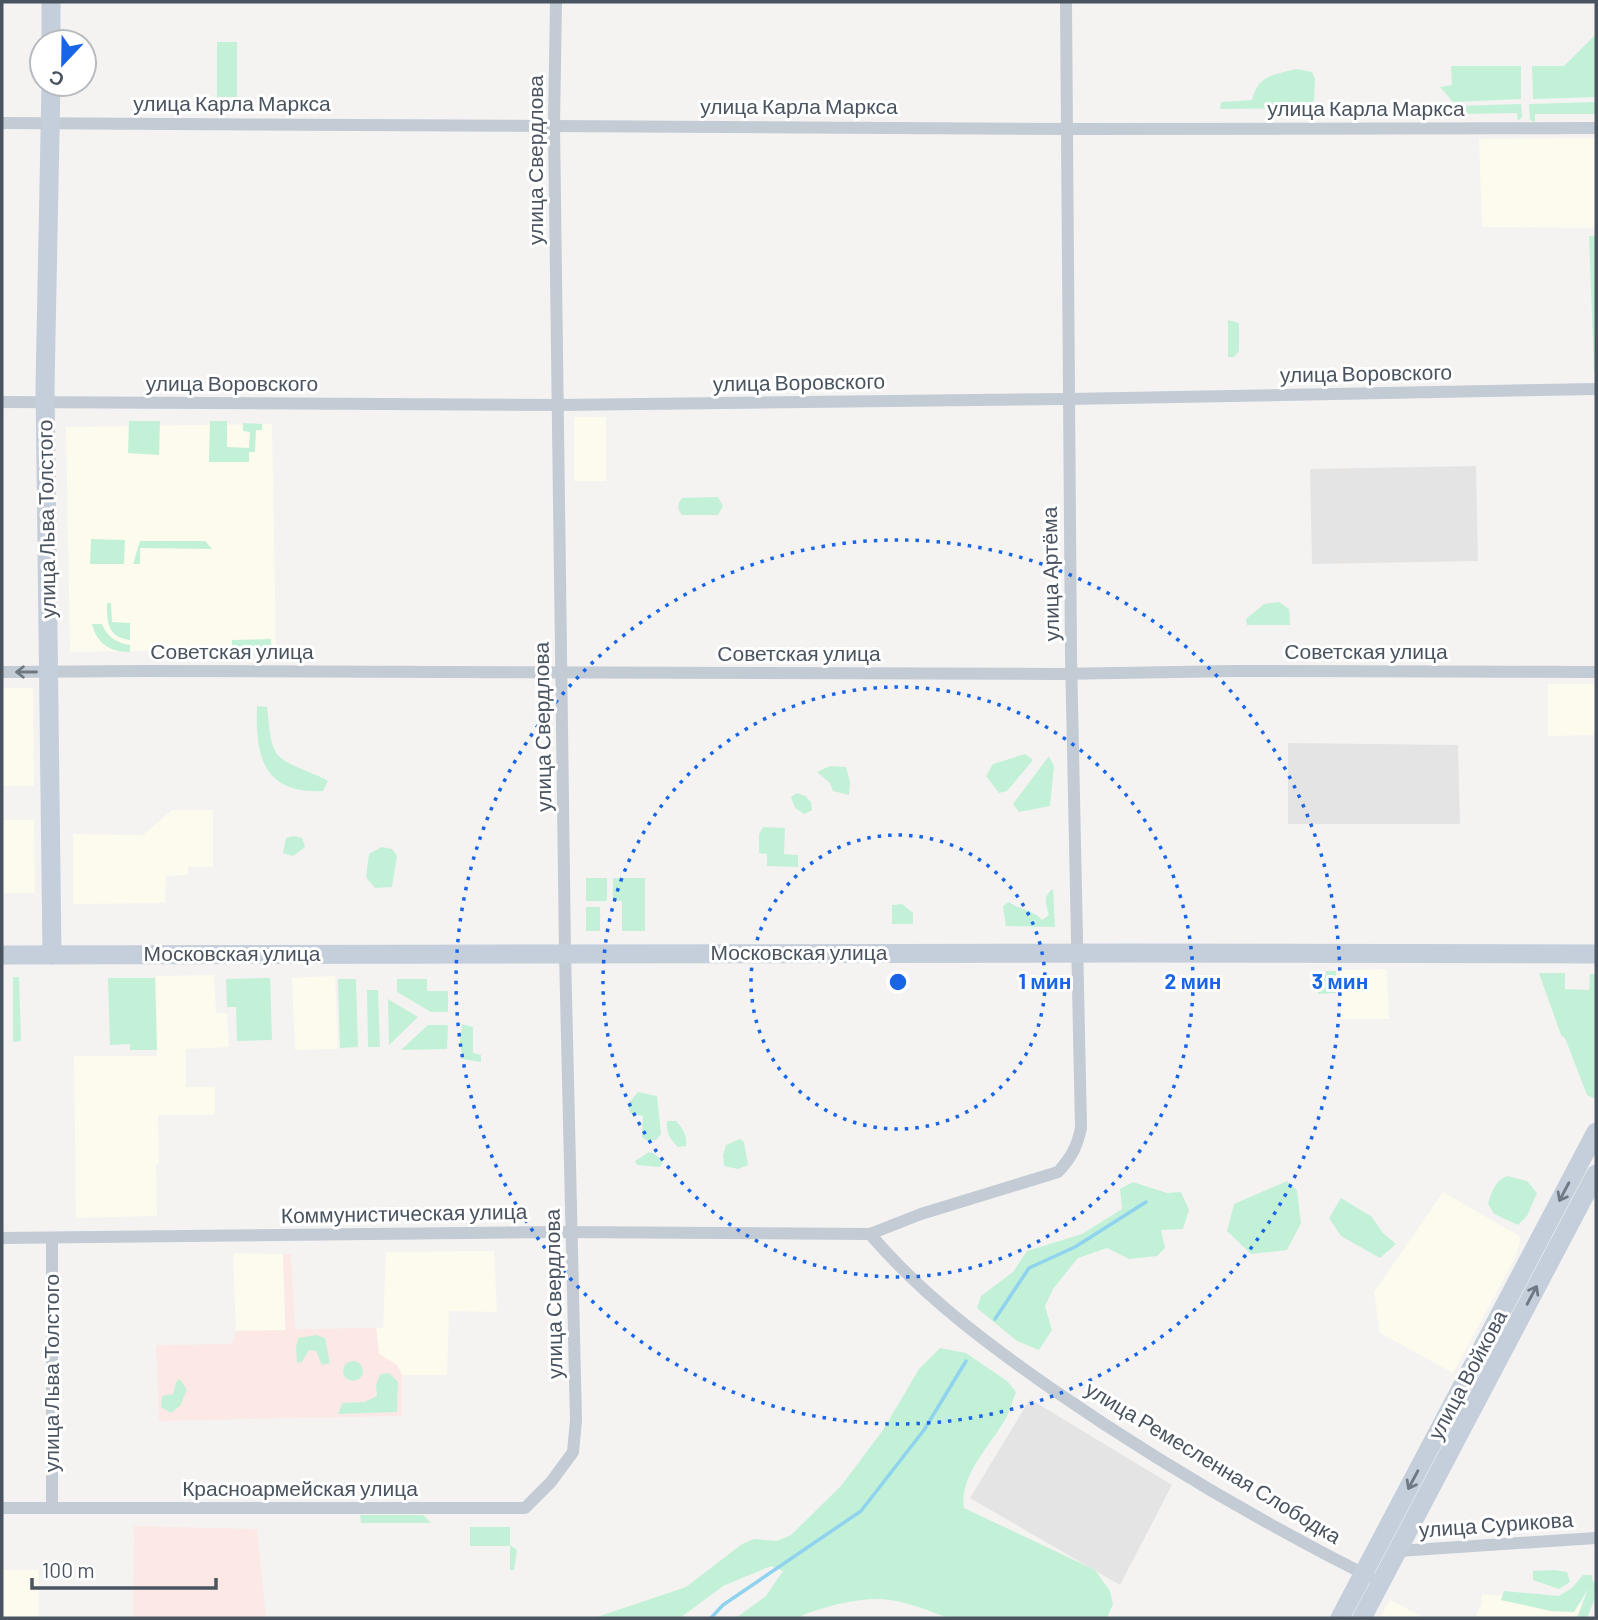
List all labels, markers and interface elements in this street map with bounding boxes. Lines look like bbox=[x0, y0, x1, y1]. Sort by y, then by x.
north arrow bbox=[28, 28, 98, 98]
text: С bbox=[46, 66, 67, 92]
street label: улица Свердлова bbox=[522, 75, 547, 245]
street label: улица Карла Маркса bbox=[133, 90, 331, 115]
street label: улица Карла Маркса bbox=[700, 93, 898, 118]
street label: улица Карла Маркса bbox=[1267, 95, 1465, 120]
street label: улица Воровского bbox=[1280, 358, 1452, 387]
street label: улица Воровского bbox=[713, 367, 885, 396]
street label: улица Воровского bbox=[146, 370, 318, 395]
street label: улица Льва Толстого bbox=[31, 420, 60, 619]
street label: улица Артёма bbox=[1036, 506, 1063, 642]
street label: Советская улица bbox=[150, 638, 314, 663]
street label: Советская улица bbox=[1284, 638, 1448, 663]
street label: Советская улица bbox=[717, 640, 881, 665]
street label: улица Свердлова bbox=[528, 642, 555, 812]
one-way arrow bbox=[14, 665, 37, 679]
street label: Московская улица bbox=[710, 939, 888, 964]
street label: Московская улица bbox=[143, 940, 321, 965]
text: 1 мин bbox=[1019, 968, 1071, 993]
text: 2 мин bbox=[1164, 968, 1222, 993]
text: 3 мин bbox=[1312, 968, 1368, 993]
centre of rings bbox=[886, 970, 910, 994]
one-way arrow bbox=[1557, 1181, 1571, 1202]
street label: Коммунистическая улица bbox=[281, 1198, 528, 1227]
street label: улица Свердлова bbox=[539, 1209, 566, 1379]
street label: улица Льва Толстого bbox=[38, 1274, 63, 1472]
one-way arrow bbox=[1526, 1285, 1540, 1306]
street label: улица Войкова bbox=[1422, 1305, 1511, 1443]
street label: улица Ремесленная Слободка bbox=[1081, 1375, 1346, 1548]
one-way arrow bbox=[1405, 1469, 1419, 1490]
street label: Красноармейская улица bbox=[182, 1475, 418, 1500]
street label: улица Сурикова bbox=[1418, 1506, 1574, 1541]
scale bar bbox=[32, 1546, 215, 1590]
text: 100 m bbox=[42, 1557, 95, 1582]

